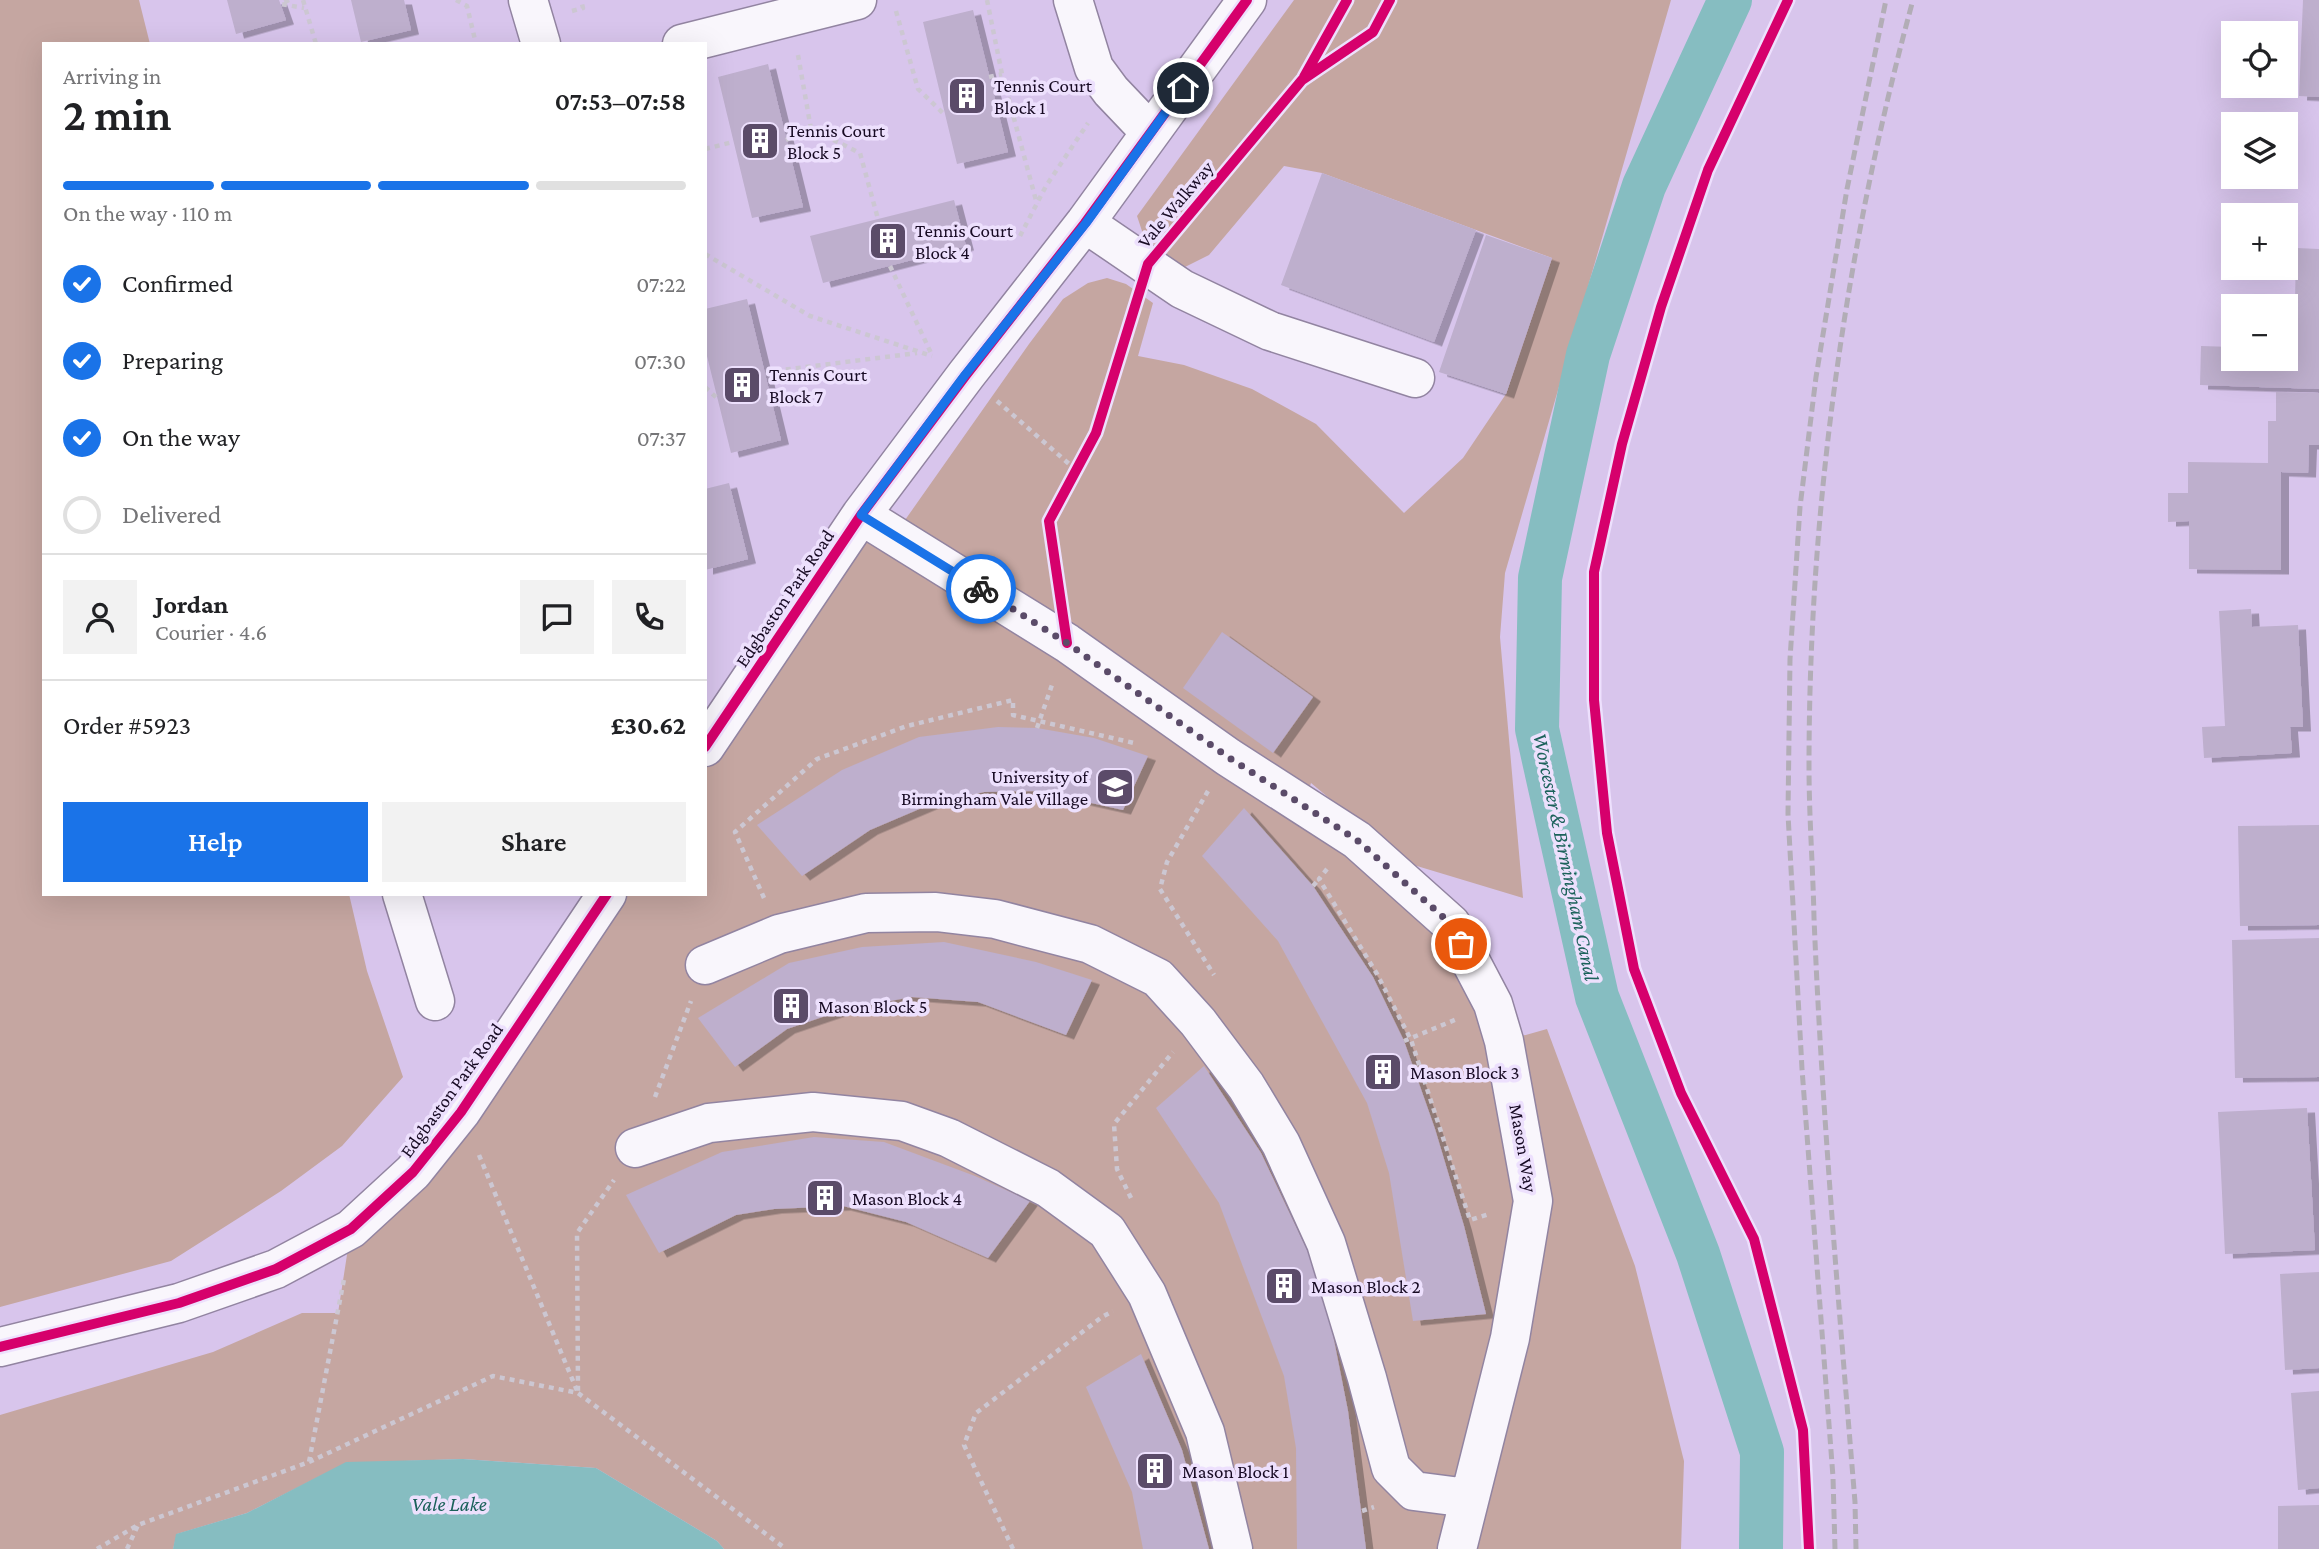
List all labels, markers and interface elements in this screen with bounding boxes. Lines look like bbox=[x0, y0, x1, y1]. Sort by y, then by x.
map controls bbox=[2221, 21, 2298, 371]
button: locate bbox=[2221, 21, 2298, 98]
pin bbox=[1153, 58, 1213, 118]
text: Arriving in bbox=[63, 63, 161, 89]
icon: home bbox=[1164, 69, 1202, 107]
building icon: Tennis Court Block 1 bbox=[946, 75, 988, 117]
place label: Tennis Court Block 1 bbox=[994, 75, 1093, 118]
text: 07:53–07:58 bbox=[555, 87, 686, 116]
text: 2 min bbox=[63, 89, 171, 140]
button: layers bbox=[2221, 112, 2298, 189]
building icon: Tennis Court Block 5 bbox=[739, 120, 781, 162]
place label: Tennis Court Block 5 bbox=[787, 120, 886, 163]
street label: Vale Walkway bbox=[1133, 157, 1218, 252]
text: On the way · 110 m bbox=[63, 200, 233, 226]
button: + bbox=[2221, 203, 2298, 280]
building icon: Tennis Court Block 4 bbox=[867, 220, 909, 262]
place label: Tennis Court Block 4 bbox=[915, 220, 1014, 263]
icon: check bbox=[63, 265, 101, 303]
text: Confirmed bbox=[122, 269, 233, 298]
text: 07:22 bbox=[636, 271, 686, 297]
button: − bbox=[2221, 294, 2298, 371]
icon: check bbox=[63, 342, 101, 380]
text: Preparing bbox=[122, 346, 223, 375]
text: 07:30 bbox=[634, 348, 686, 374]
building icon: Tennis Court Block 7 bbox=[721, 364, 763, 406]
place label: Tennis Court Block 7 bbox=[769, 364, 868, 407]
icon: check bbox=[63, 419, 101, 457]
text: On the way bbox=[122, 423, 240, 452]
text: 07:37 bbox=[637, 425, 686, 451]
text: Delivered bbox=[122, 500, 221, 529]
street label: Edgbaston Park Road bbox=[731, 526, 838, 671]
courier bbox=[946, 554, 1016, 624]
icon: bike bbox=[962, 570, 1000, 608]
button: person bbox=[63, 580, 137, 654]
button: chat bbox=[520, 580, 594, 654]
button: phone bbox=[612, 580, 686, 654]
text: Jordan bbox=[155, 590, 229, 619]
text: Courier · 4.6 bbox=[155, 619, 267, 645]
text: Order #5923 bbox=[63, 711, 191, 740]
text: £30.62 bbox=[611, 711, 686, 740]
water label: Worcester & Birmingham Canal bbox=[1528, 731, 1604, 984]
place label: University of Birmingham Vale Village bbox=[901, 766, 1089, 809]
school or university icon: University of Birmingham Vale Village bbox=[1094, 766, 1136, 808]
button: Help bbox=[63, 802, 368, 882]
button: Share bbox=[382, 802, 686, 882]
pin bbox=[1431, 914, 1491, 974]
icon: bag bbox=[1442, 925, 1480, 963]
building icon: Mason Block 5 bbox=[770, 985, 812, 1027]
place label: Mason Block 5 bbox=[818, 996, 927, 1017]
street label: Edgbaston Park Road bbox=[396, 1019, 507, 1161]
building icon: Mason Block 3 bbox=[1362, 1051, 1404, 1093]
place label: Mason Block 3 bbox=[1410, 1062, 1519, 1083]
street label: Mason Way bbox=[1505, 1102, 1542, 1194]
building icon: Mason Block 4 bbox=[804, 1177, 846, 1219]
place label: Mason Block 4 bbox=[852, 1188, 962, 1209]
building icon: Mason Block 2 bbox=[1263, 1265, 1305, 1307]
place label: Mason Block 2 bbox=[1311, 1276, 1421, 1297]
building icon: Mason Block 1 bbox=[1134, 1450, 1176, 1492]
place label: Mason Block 1 bbox=[1182, 1461, 1289, 1482]
water label: Vale Lake bbox=[411, 1492, 487, 1516]

